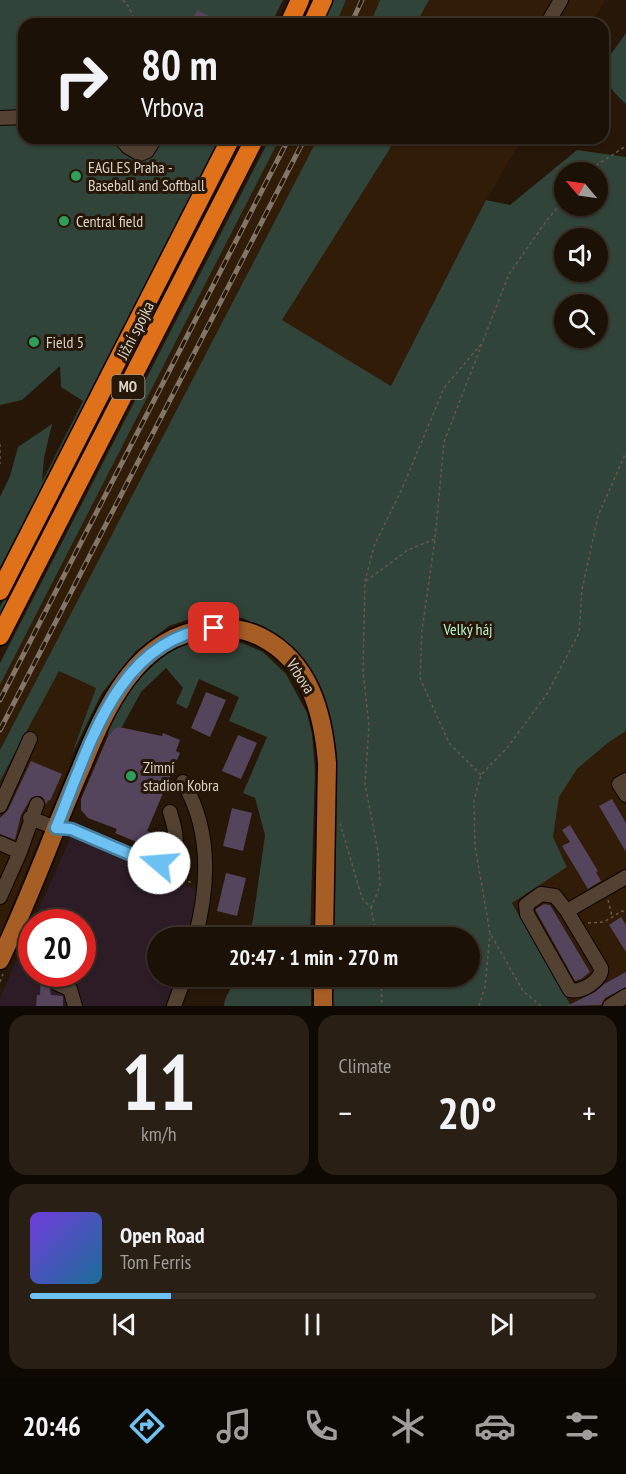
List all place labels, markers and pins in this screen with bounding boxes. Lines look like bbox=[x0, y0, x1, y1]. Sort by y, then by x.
place label: EAGLES Praha - Baseball and Softball bbox=[88, 157, 205, 195]
marker: EAGLES Praha - Baseball and Softball bbox=[69, 169, 83, 183]
place label: Central field bbox=[76, 211, 143, 231]
marker: Central field bbox=[57, 214, 71, 228]
place label: Field 5 bbox=[46, 332, 84, 352]
marker: Field 5 bbox=[27, 335, 41, 349]
pin bbox=[188, 602, 239, 653]
place label: Zimní stadion Kobra bbox=[143, 757, 219, 795]
marker: Zimní stadion Kobra bbox=[124, 769, 138, 783]

